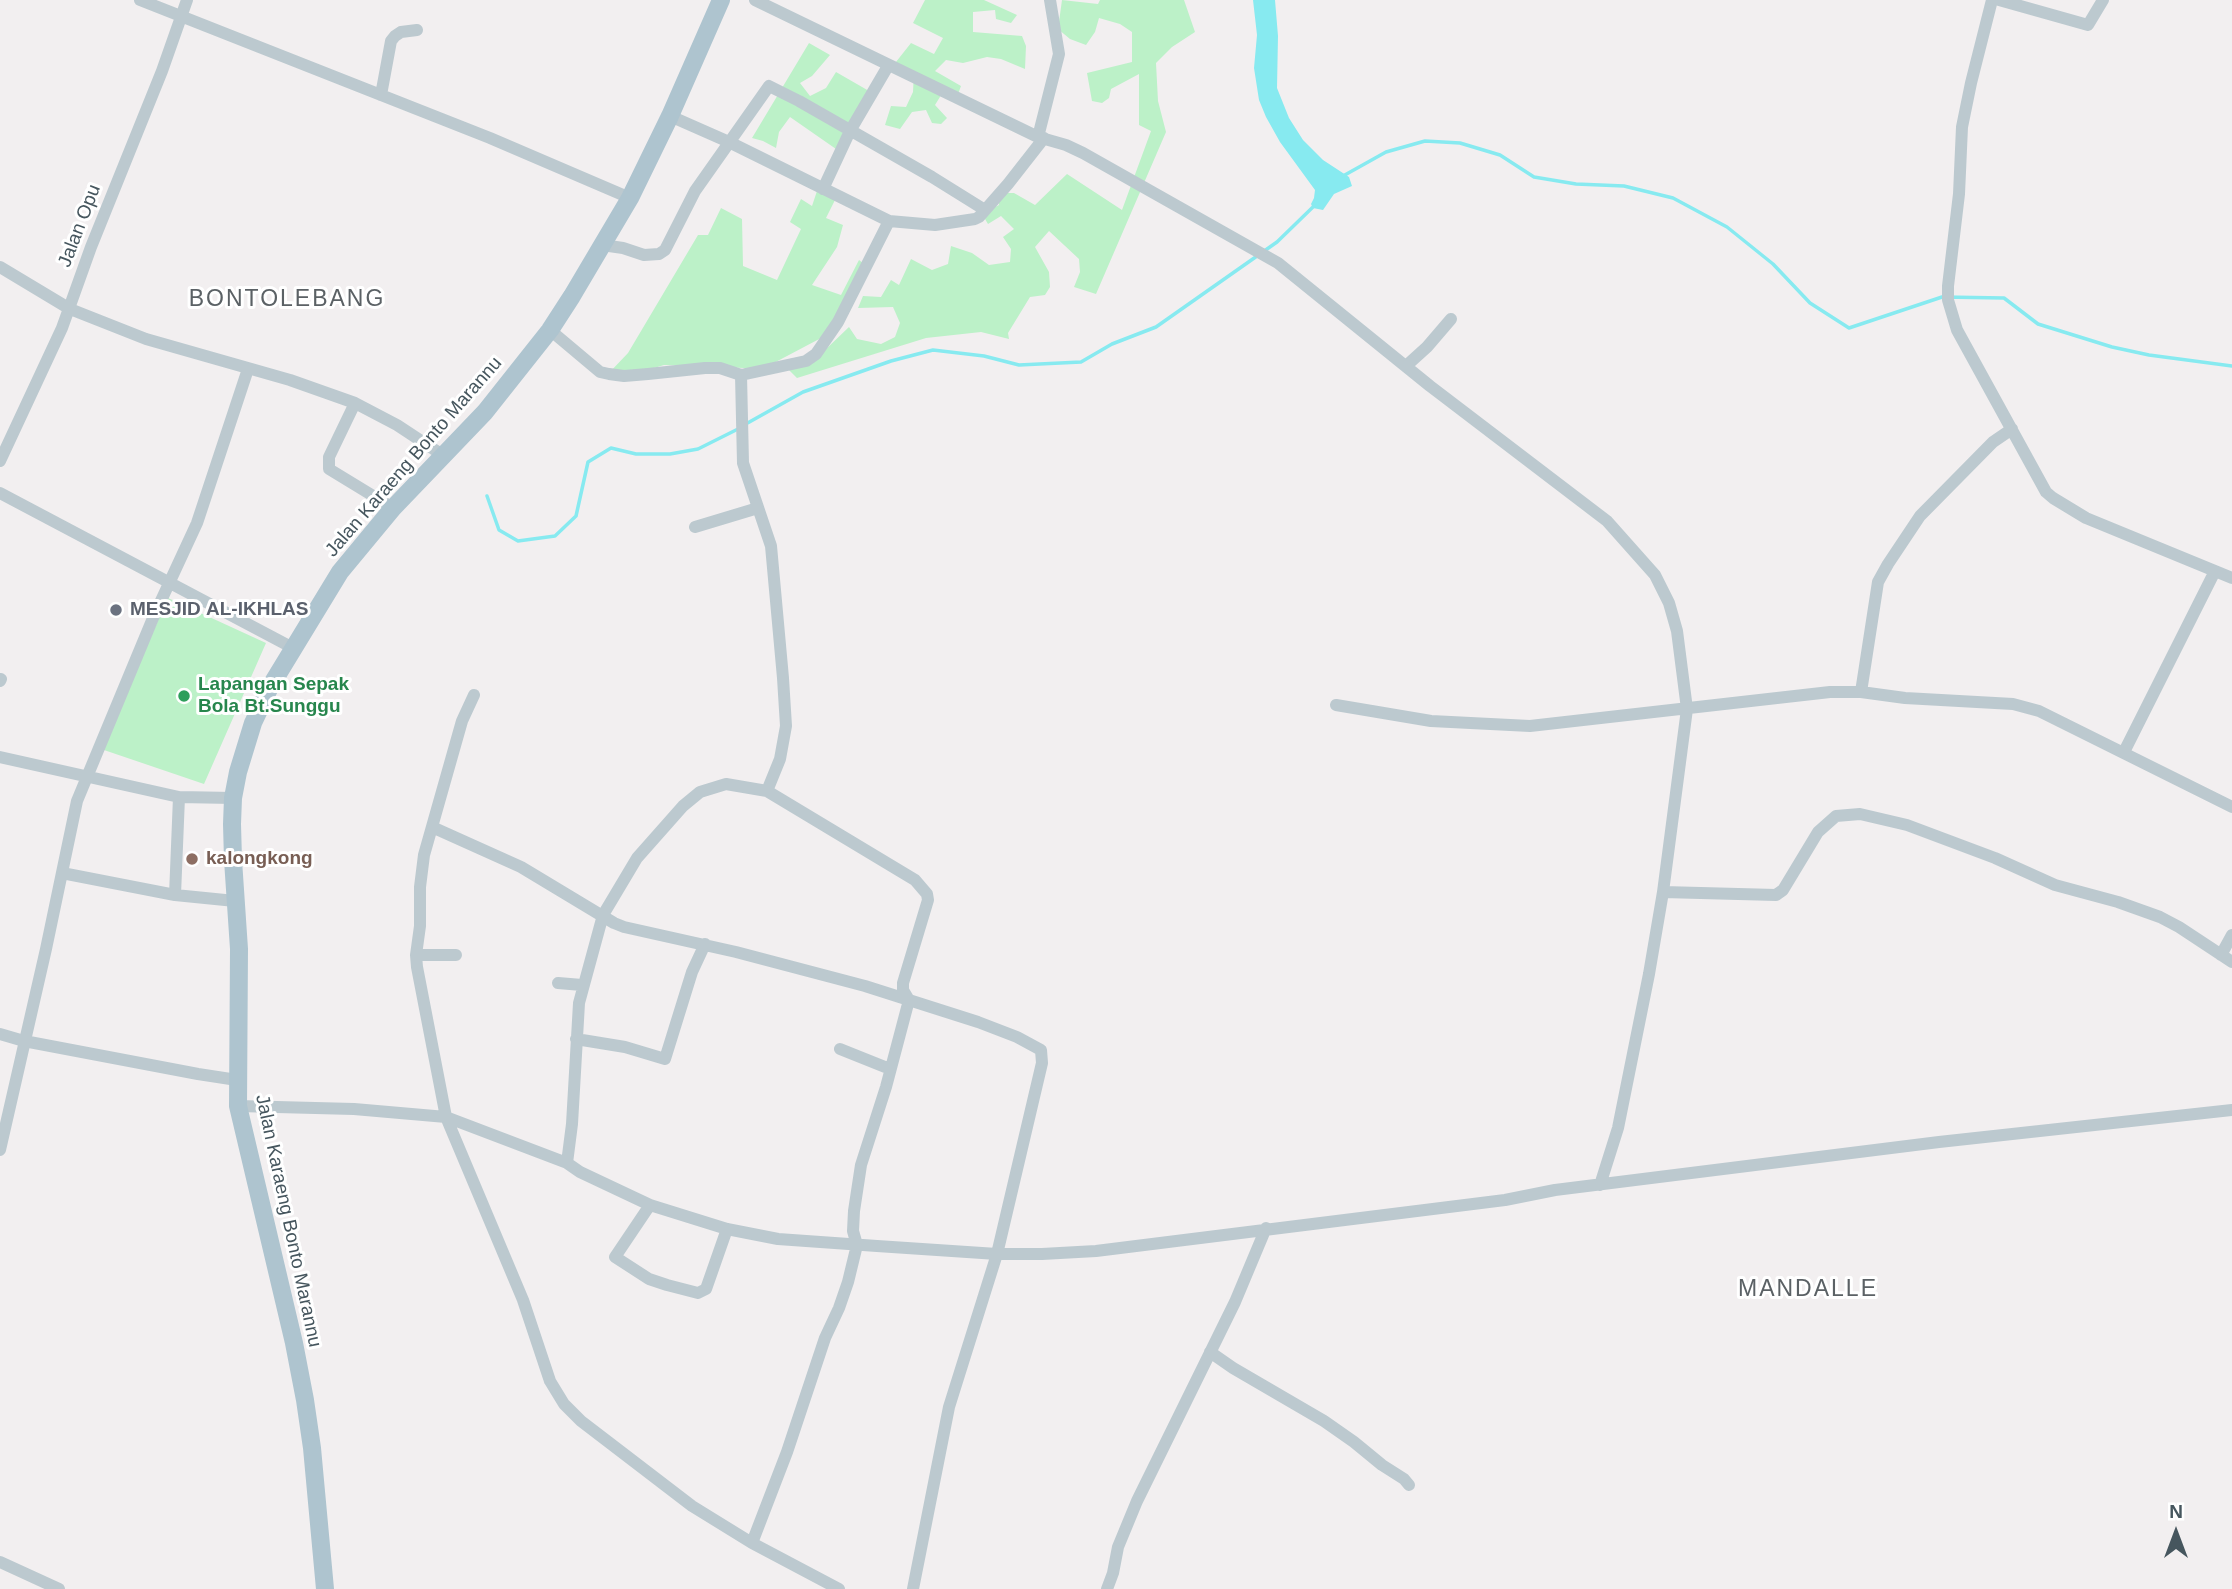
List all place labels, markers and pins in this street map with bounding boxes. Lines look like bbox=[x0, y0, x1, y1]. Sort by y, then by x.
place label: MESJID AL-IKHLAS bbox=[130, 599, 308, 621]
marker: MESJID AL-IKHLAS bbox=[108, 602, 124, 618]
place label: Lapangan Sepak Bola Bt.Sunggu bbox=[198, 674, 349, 718]
marker: Lapangan Sepak Bola Bt.Sunggu bbox=[176, 688, 192, 704]
place label: kalongkong bbox=[206, 848, 313, 870]
marker: kalongkong bbox=[184, 851, 200, 867]

